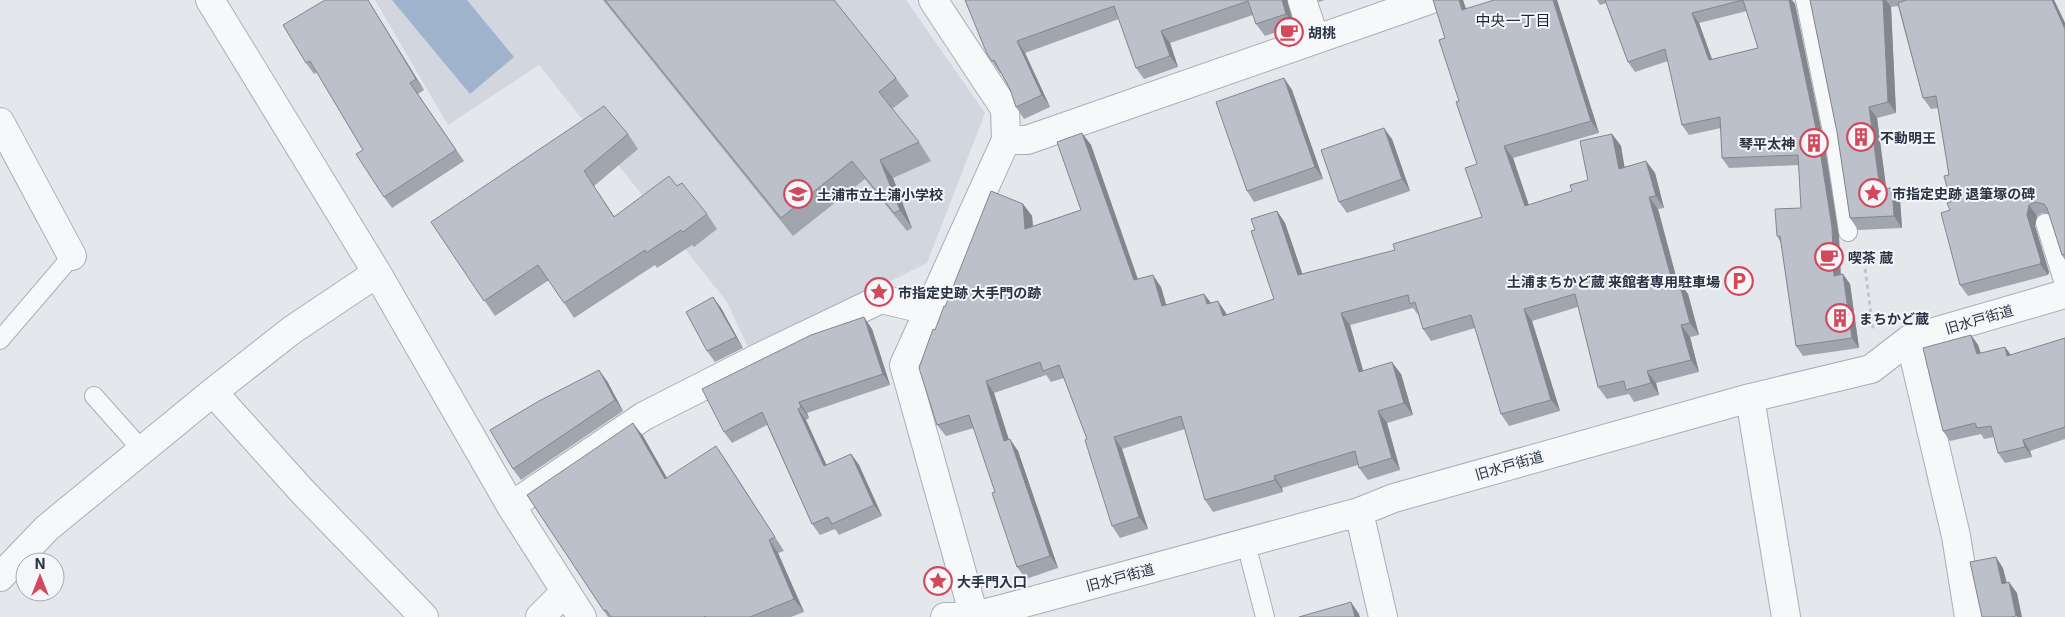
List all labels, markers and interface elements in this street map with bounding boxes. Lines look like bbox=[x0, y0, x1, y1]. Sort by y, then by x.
district label: 中央一丁目 bbox=[1475, 11, 1551, 30]
cafe icon: 胡桃 bbox=[1274, 17, 1304, 47]
place label: 胡桃 bbox=[1308, 24, 1336, 41]
building icon: 不動明王 bbox=[1846, 122, 1876, 152]
building icon: 琴平太神 bbox=[1799, 128, 1829, 158]
place label: 不動明王 bbox=[1880, 129, 1936, 146]
place label: 琴平太神 bbox=[1739, 135, 1795, 152]
place icon: 市指定史跡 退筆塚の碑 bbox=[1858, 178, 1888, 208]
school or university icon: 土浦市立土浦小学校 bbox=[783, 179, 813, 209]
place label: 市指定史跡 退筆塚の碑 bbox=[1892, 185, 2035, 202]
place label: 土浦市立土浦小学校 bbox=[817, 186, 943, 203]
cafe icon: 喫茶 蔵 bbox=[1814, 242, 1844, 272]
place label: 喫茶 蔵 bbox=[1848, 249, 1893, 266]
parking icon: 土浦まちかど蔵 来館者専用駐車場 bbox=[1724, 266, 1754, 296]
place label: 土浦まちかど蔵 来館者専用駐車場 bbox=[1507, 273, 1720, 290]
place icon: 市指定史跡 大手門の跡 bbox=[864, 277, 894, 307]
place label: 市指定史跡 大手門の跡 bbox=[898, 284, 1041, 301]
street label: 旧水戸街道 bbox=[1943, 301, 2015, 337]
building icon: まちかど蔵 bbox=[1825, 303, 1855, 333]
place label: まちかど蔵 bbox=[1859, 310, 1929, 327]
street label: 旧水戸街道 bbox=[1473, 447, 1545, 483]
north arrow bbox=[15, 552, 65, 602]
text: N bbox=[35, 555, 45, 572]
street label: 旧水戸街道 bbox=[1084, 560, 1156, 594]
place icon: 大手門入口 bbox=[923, 566, 953, 596]
place label: 大手門入口 bbox=[957, 573, 1027, 590]

